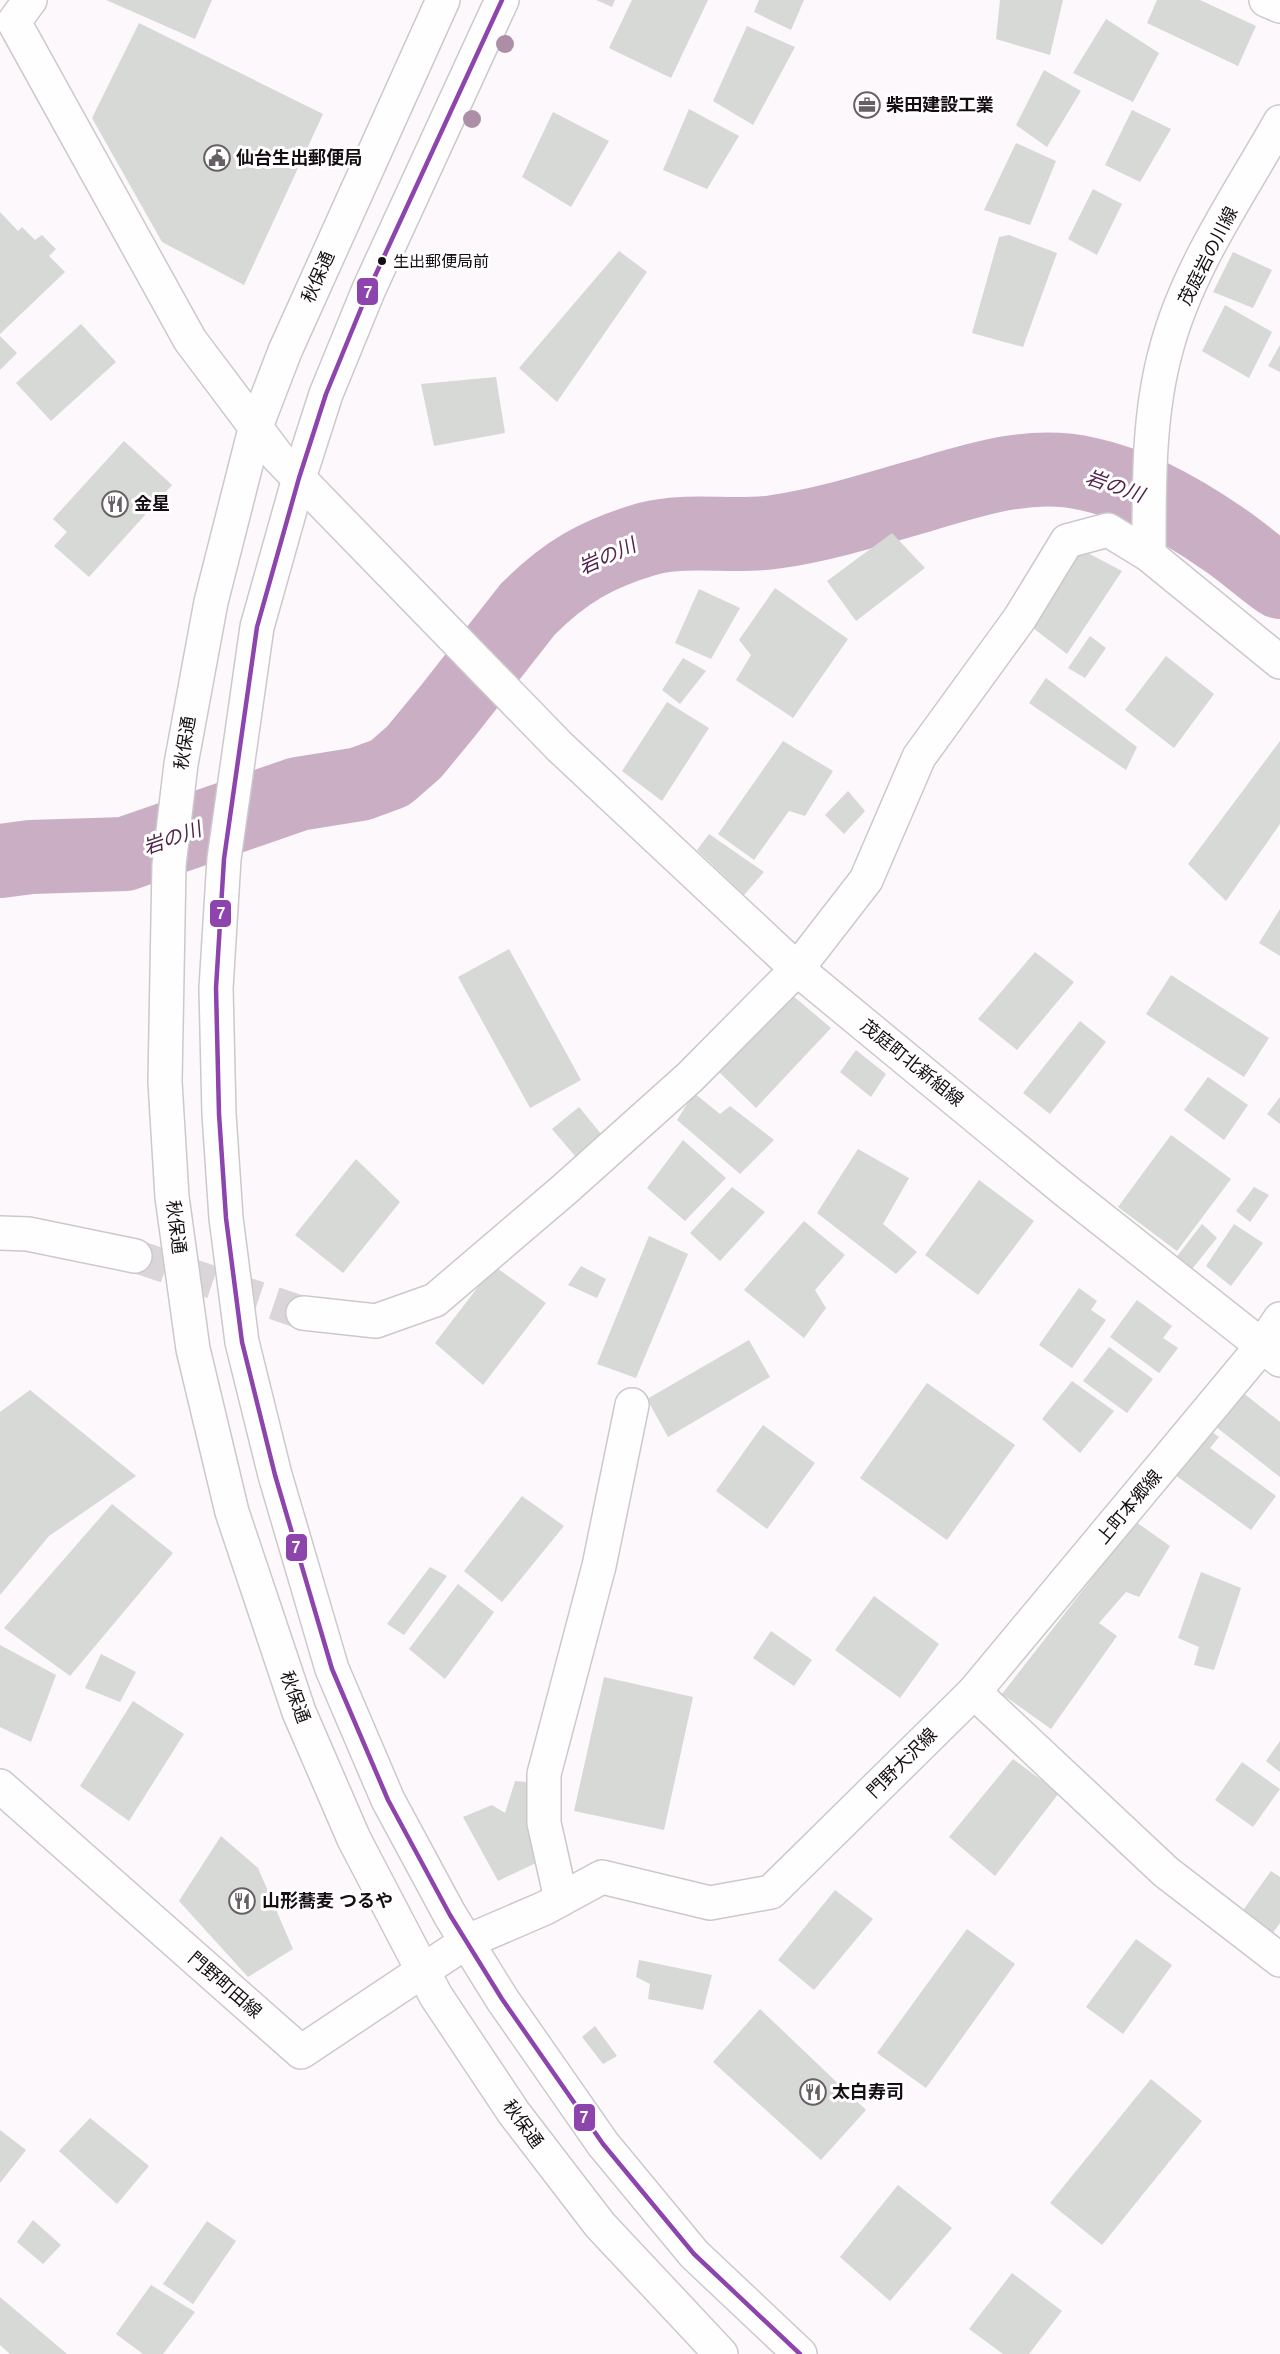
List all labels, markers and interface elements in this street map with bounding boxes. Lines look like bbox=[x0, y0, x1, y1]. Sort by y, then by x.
office icon: 柴田建設工業 bbox=[852, 90, 882, 120]
place label: 柴田建設工業 bbox=[886, 95, 994, 115]
public building icon: 仙台生出郵便局 bbox=[202, 143, 232, 173]
place label: 仙台生出郵便局 bbox=[236, 148, 362, 168]
street label: 茂庭岩の川線 bbox=[1175, 203, 1241, 309]
street label: 秋保通 bbox=[298, 248, 338, 306]
place label: 生出郵便局前 bbox=[393, 253, 489, 270]
marker: 生出郵便局前 bbox=[376, 255, 388, 267]
line badge: 7 bbox=[356, 277, 379, 306]
text: 7 bbox=[364, 284, 373, 301]
water label: 岩の川 bbox=[1083, 466, 1149, 507]
restaurant icon: 金星 bbox=[100, 489, 130, 519]
place label: 金星 bbox=[134, 494, 170, 514]
water label: 岩の川 bbox=[575, 533, 641, 578]
street label: 秋保通 bbox=[171, 715, 199, 771]
water label: 岩の川 bbox=[140, 817, 206, 858]
line badge: 7 bbox=[209, 899, 232, 928]
text: 7 bbox=[217, 905, 226, 922]
street label: 茂庭町北新組線 bbox=[857, 1016, 967, 1110]
street label: 秋保通 bbox=[163, 1199, 189, 1255]
street label: 上町本郷線 bbox=[1092, 1466, 1166, 1548]
line badge: 7 bbox=[285, 1533, 308, 1562]
text: 7 bbox=[292, 1539, 301, 1556]
street label: 秋保通 bbox=[276, 1668, 314, 1726]
street label: 門野大沢線 bbox=[863, 1724, 941, 1802]
restaurant icon: 山形蕎麦 つるや bbox=[227, 1886, 257, 1916]
place label: 山形蕎麦 つるや bbox=[262, 1891, 393, 1911]
street label: 門野町田線 bbox=[184, 1948, 266, 2022]
restaurant icon: 太白寿司 bbox=[798, 2077, 828, 2107]
place label: 太白寿司 bbox=[832, 2082, 904, 2102]
street label: 秋保通 bbox=[499, 2096, 547, 2152]
line badge: 7 bbox=[573, 2103, 596, 2132]
text: 7 bbox=[580, 2109, 589, 2126]

